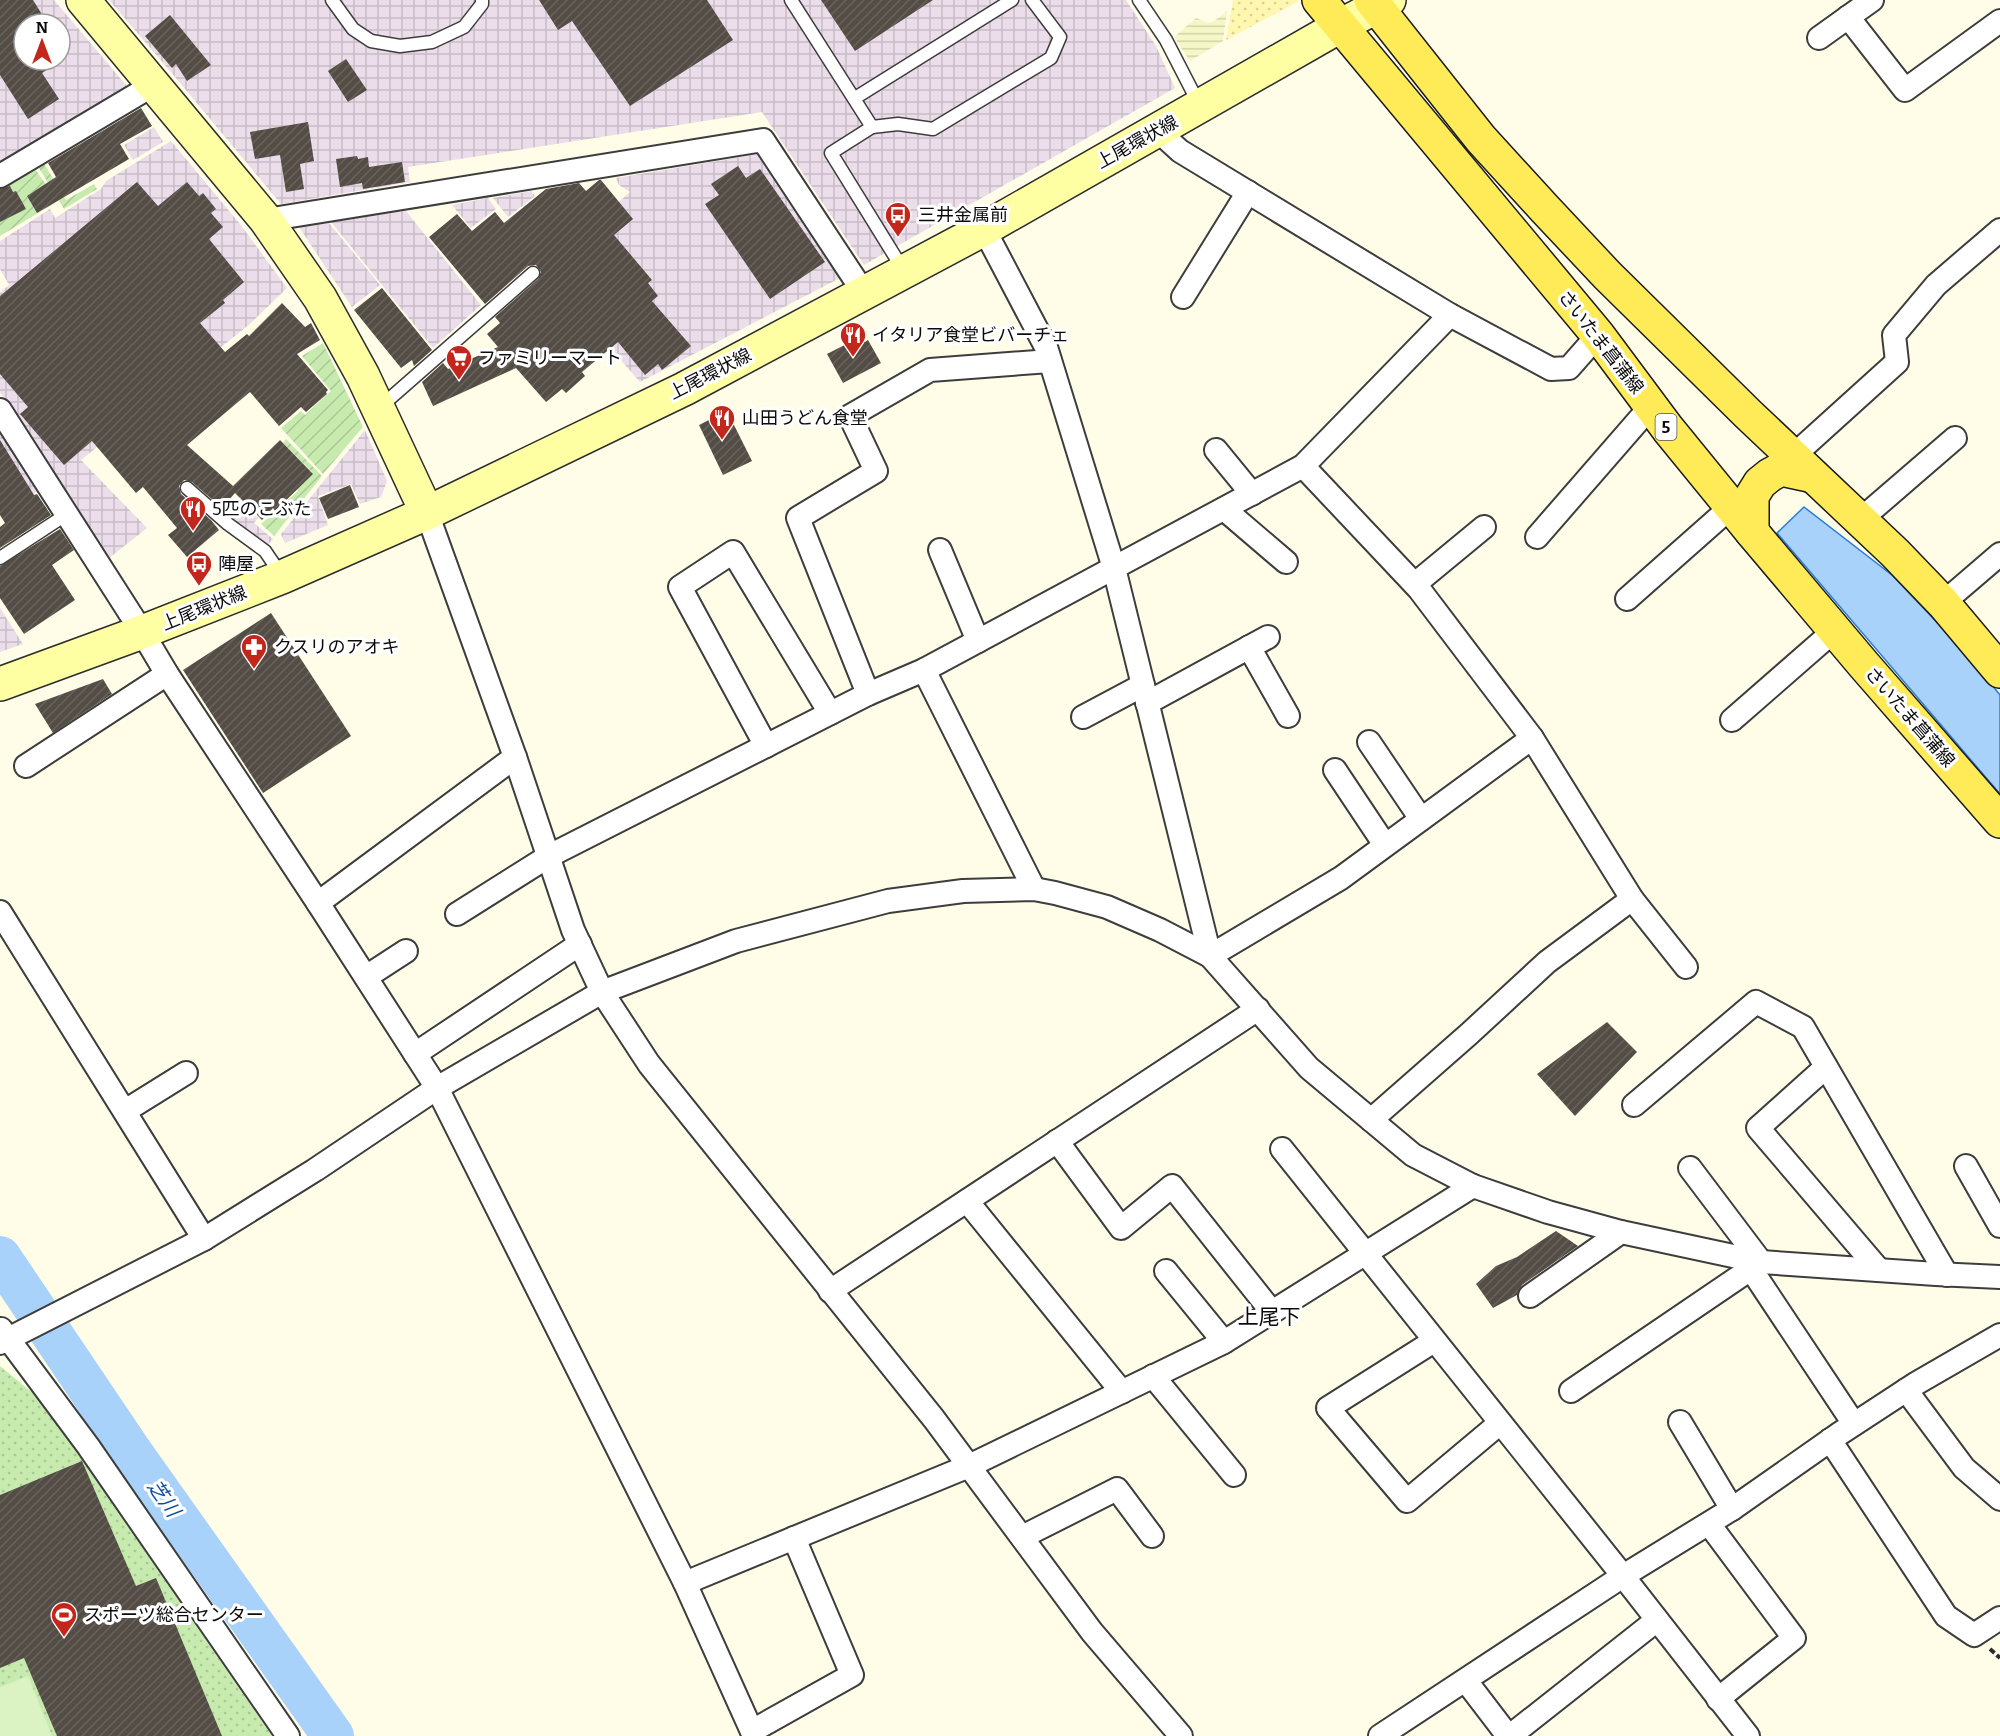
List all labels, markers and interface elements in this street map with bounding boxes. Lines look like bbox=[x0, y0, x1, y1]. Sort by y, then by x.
north arrow bbox=[12, 12, 72, 72]
text: N bbox=[36, 18, 48, 37]
street label: 上尾環状線 bbox=[1092, 111, 1182, 173]
bus stop icon: 三井金属前 bbox=[883, 200, 913, 238]
place label: 三井金属前 bbox=[918, 204, 1008, 226]
street label: さいたま菖蒲線 bbox=[1554, 286, 1648, 398]
restaurant icon: イタリア食堂ビバーチェ bbox=[838, 320, 868, 358]
place label: イタリア食堂ビバーチェ bbox=[872, 324, 1069, 346]
supermarket icon: ファミリーマート bbox=[444, 343, 474, 381]
street label: 上尾環状線 bbox=[665, 344, 755, 404]
place label: ファミリーマート bbox=[478, 347, 622, 369]
restaurant icon: 山田うどん食堂 bbox=[707, 403, 737, 441]
place label: 山田うどん食堂 bbox=[742, 407, 868, 429]
road number: 5 bbox=[1656, 414, 1676, 440]
restaurant icon: 5匹のこぶた bbox=[178, 494, 208, 532]
place label: 5匹のこぶた bbox=[212, 498, 312, 520]
bus stop icon: 陣屋 bbox=[184, 549, 214, 587]
place label: 陣屋 bbox=[218, 553, 254, 575]
street label: 上尾環状線 bbox=[158, 581, 250, 635]
pharmacy icon: クスリのアオキ bbox=[239, 632, 269, 670]
place label: クスリのアオキ bbox=[274, 636, 399, 658]
street label: さいたま菖蒲線 bbox=[1861, 662, 1959, 772]
district label: 上尾下 bbox=[1238, 1304, 1301, 1330]
water label: 芝川 bbox=[143, 1475, 186, 1523]
sports icon: スポーツ総合センター bbox=[49, 1600, 79, 1638]
place label: スポーツ総合センター bbox=[84, 1604, 264, 1626]

